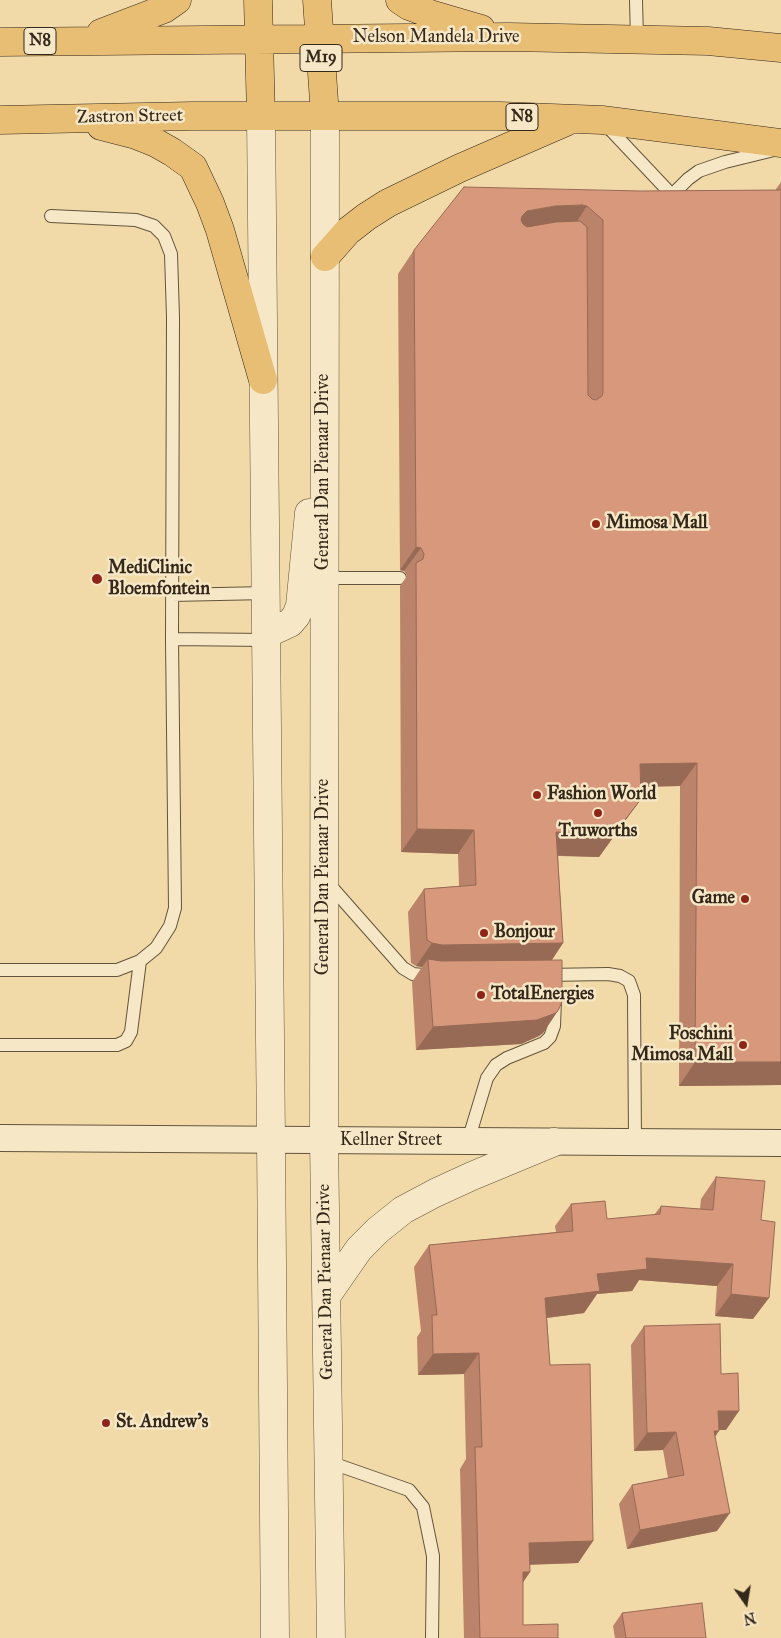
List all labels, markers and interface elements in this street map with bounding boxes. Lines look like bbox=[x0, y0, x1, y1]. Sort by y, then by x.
road number: N8 bbox=[24, 27, 56, 54]
street label: Nelson Mandela Drive bbox=[352, 27, 520, 49]
road number: M19 bbox=[300, 44, 342, 72]
road number: N8 bbox=[506, 104, 538, 130]
street label: Zastron Street bbox=[77, 105, 183, 129]
street label: General Dan Pienaar Drive bbox=[313, 374, 335, 570]
place label: Mimosa Mall bbox=[606, 513, 708, 535]
marker: Mimosa Mall bbox=[590, 518, 602, 530]
place label: MediClinic Bloemfontein bbox=[108, 558, 210, 600]
marker: MediClinic Bloemfontein bbox=[90, 572, 104, 586]
street label: General Dan Pienaar Drive bbox=[313, 779, 335, 975]
place label: Fashion World bbox=[547, 784, 656, 806]
marker: Fashion World bbox=[531, 789, 543, 801]
marker: Truworths bbox=[592, 807, 604, 819]
place label: Truworths bbox=[559, 821, 637, 843]
place label: Game bbox=[692, 888, 735, 910]
marker: Game bbox=[739, 893, 751, 905]
place label: Bonjour bbox=[494, 922, 555, 944]
marker: Bonjour bbox=[478, 927, 490, 939]
place label: TotalEnergies bbox=[491, 984, 594, 1006]
marker: TotalEnergies bbox=[475, 989, 487, 1001]
place label: Foschini Mimosa Mall bbox=[631, 1024, 733, 1066]
marker: Foschini Mimosa Mall bbox=[737, 1039, 749, 1051]
street label: Kellner Street bbox=[340, 1130, 442, 1152]
street label: General Dan Pienaar Drive bbox=[313, 1184, 339, 1380]
place label: St. Andrew's bbox=[116, 1412, 208, 1434]
marker: St. Andrew's bbox=[100, 1417, 112, 1429]
north arrow bbox=[721, 1578, 771, 1628]
text: N bbox=[742, 1608, 757, 1628]

